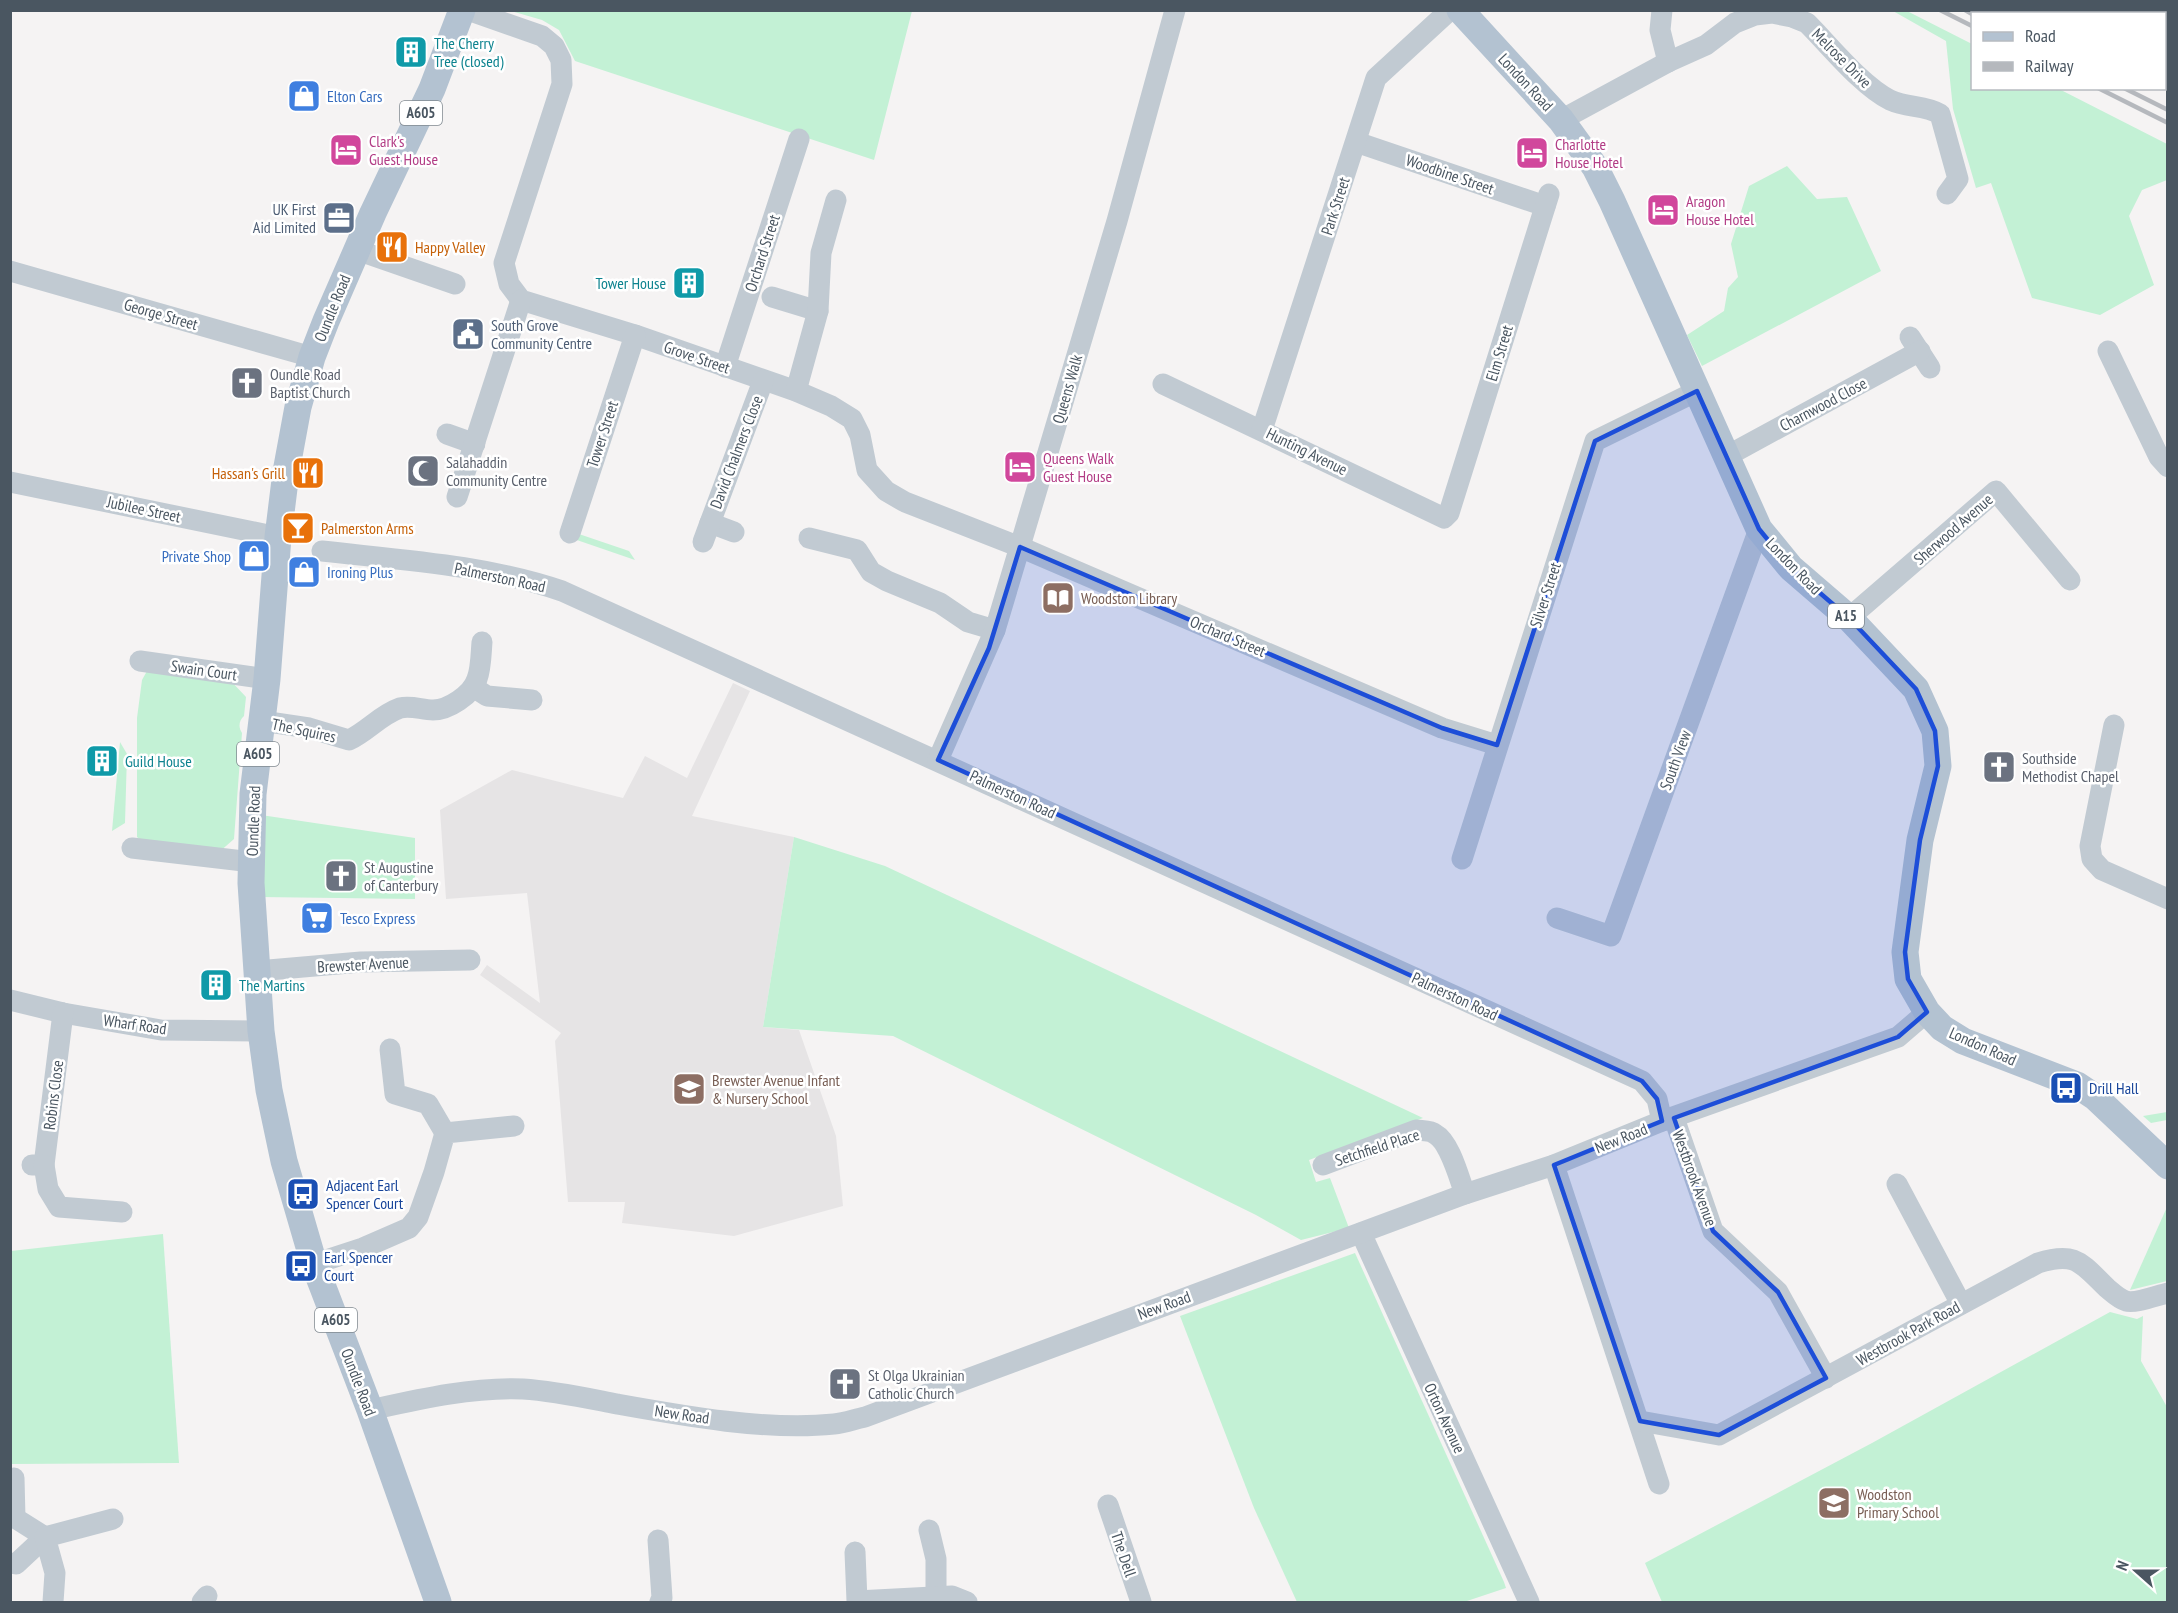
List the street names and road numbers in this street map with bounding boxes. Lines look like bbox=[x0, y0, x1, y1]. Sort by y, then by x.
street label: Melrose Drive bbox=[1808, 24, 1876, 92]
street label: London Road bbox=[1494, 49, 1558, 115]
road number: A605 bbox=[400, 101, 442, 125]
street label: Woodbine Street bbox=[1403, 150, 1497, 199]
street label: Park Street bbox=[1316, 174, 1354, 238]
street label: Orchard Street bbox=[740, 211, 784, 294]
street label: Oundle Road bbox=[309, 271, 355, 345]
street label: George Street bbox=[122, 294, 201, 334]
street label: Elm Street bbox=[1481, 322, 1517, 383]
street label: Grove Street bbox=[661, 336, 733, 378]
street label: Queens Walk bbox=[1048, 351, 1087, 426]
street label: Charnwood Close bbox=[1776, 373, 1870, 435]
street label: David Chalmers Close bbox=[705, 393, 767, 511]
street label: Tower Street bbox=[582, 397, 622, 470]
street label: Hunting Avenue bbox=[1263, 423, 1351, 479]
street label: Sherwood Avenue bbox=[1909, 489, 1997, 569]
street label: Jubilee Street bbox=[104, 491, 183, 527]
street label: London Road bbox=[1762, 533, 1826, 599]
street label: Palmerston Road bbox=[453, 558, 547, 596]
street label: Silver Street bbox=[1525, 559, 1565, 630]
road number: A15 bbox=[1828, 604, 1864, 628]
street label: Orchard Street bbox=[1187, 611, 1269, 661]
street label: Swain Court bbox=[170, 655, 239, 685]
street label: The Squires bbox=[270, 713, 338, 747]
street label: South View bbox=[1655, 727, 1695, 793]
road number: A605 bbox=[237, 742, 279, 766]
street label: Palmerston Road bbox=[967, 765, 1059, 823]
street label: Oundle Road bbox=[242, 785, 264, 857]
street label: Brewster Avenue bbox=[317, 952, 409, 976]
street label: Palmerston Road bbox=[1409, 967, 1501, 1025]
street label: Wharf Road bbox=[102, 1010, 168, 1038]
street label: London Road bbox=[1946, 1022, 2020, 1070]
street label: Robins Close bbox=[39, 1059, 67, 1131]
street label: New Road bbox=[1592, 1118, 1650, 1158]
street label: Setchfield Place bbox=[1332, 1124, 1422, 1170]
street label: Westbrook Avenue bbox=[1668, 1127, 1722, 1229]
street label: New Road bbox=[1135, 1286, 1193, 1324]
street label: Westbrook Park Road bbox=[1853, 1296, 1963, 1370]
road number: A605 bbox=[315, 1308, 357, 1332]
street label: Oundle Road bbox=[337, 1345, 381, 1419]
street label: Orton Avenue bbox=[1420, 1380, 1470, 1456]
street label: New Road bbox=[653, 1400, 711, 1428]
street label: The Dell bbox=[1107, 1529, 1141, 1580]

